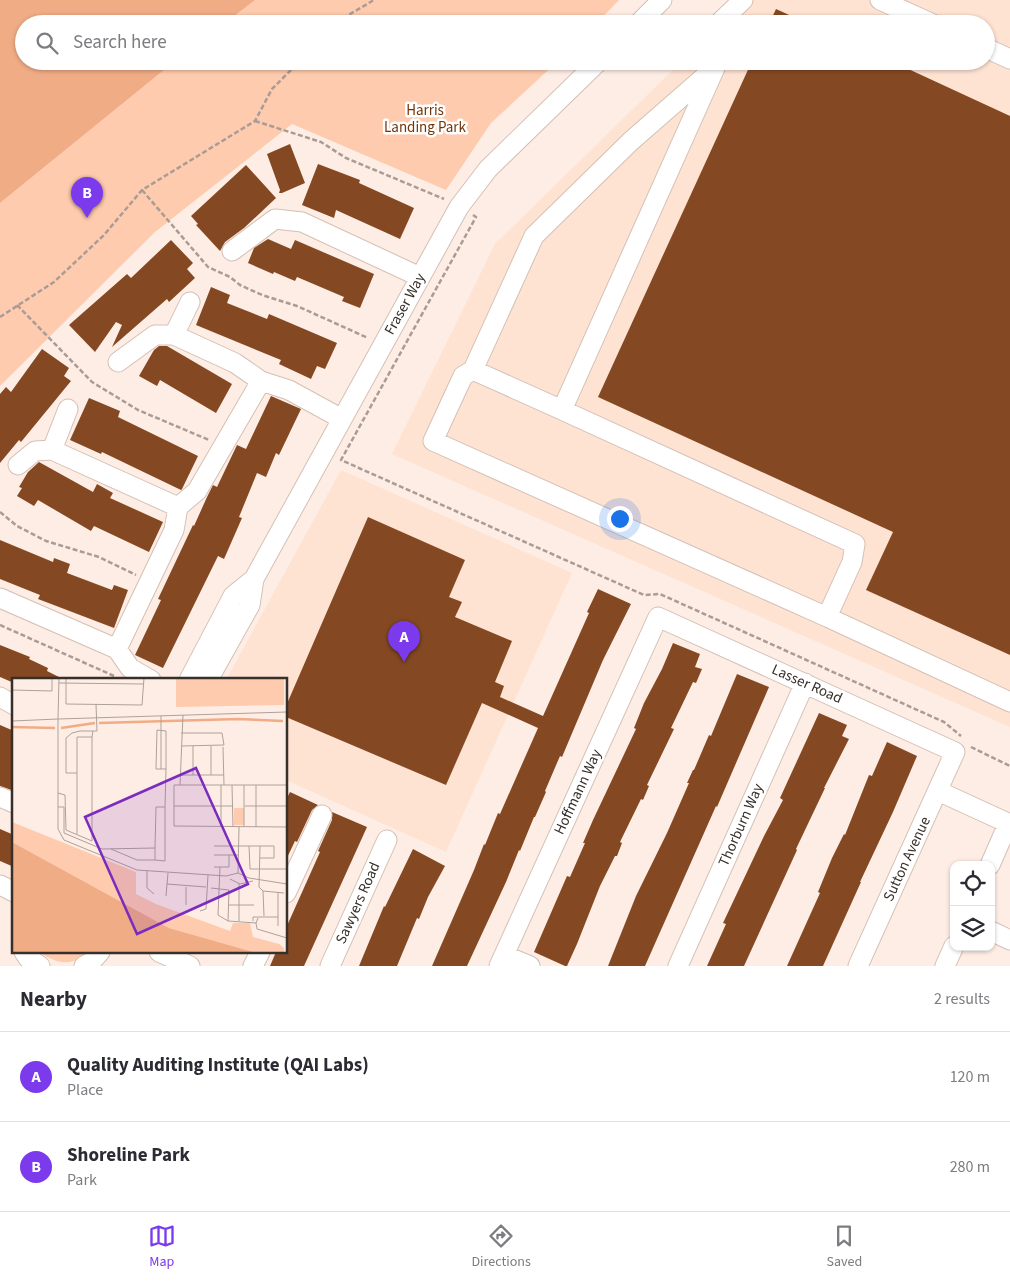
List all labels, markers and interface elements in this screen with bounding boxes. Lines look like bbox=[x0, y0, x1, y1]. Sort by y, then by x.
search box bbox=[15, 15, 995, 70]
icon: search bbox=[33, 29, 61, 57]
text: Search here bbox=[73, 29, 167, 56]
park label: Harris Landing Park bbox=[384, 100, 467, 138]
pin: B bbox=[71, 177, 103, 218]
street label: Fraser Way bbox=[379, 269, 431, 339]
your location bbox=[607, 506, 633, 532]
pin: A bbox=[388, 621, 420, 662]
street label: Lasser Road bbox=[768, 659, 846, 709]
inset map bbox=[12, 678, 288, 954]
street label: Hoffmann Way bbox=[549, 746, 607, 838]
street label: Thorburn Way bbox=[713, 780, 769, 870]
street label: Sutton Avenue bbox=[878, 813, 936, 905]
street label: Sawyers Road bbox=[331, 859, 385, 947]
map controls bbox=[950, 861, 995, 951]
button: locate bbox=[950, 861, 995, 906]
button: layers bbox=[950, 906, 995, 951]
text: Nearby bbox=[20, 984, 87, 1014]
text: 2 results bbox=[934, 988, 990, 1010]
text: Quality Auditing Institute (QAI Labs) bbox=[67, 1052, 369, 1079]
text: A bbox=[31, 1066, 41, 1088]
text: 120 m bbox=[950, 1066, 990, 1088]
text: Place bbox=[67, 1079, 103, 1101]
text: Shoreline Park bbox=[67, 1142, 190, 1169]
text: B bbox=[31, 1156, 41, 1178]
text: 280 m bbox=[950, 1156, 990, 1178]
text: Park bbox=[67, 1169, 97, 1191]
tab: Map bbox=[148, 1222, 176, 1272]
tab: Directions bbox=[472, 1222, 531, 1272]
tab: Saved bbox=[826, 1222, 862, 1272]

